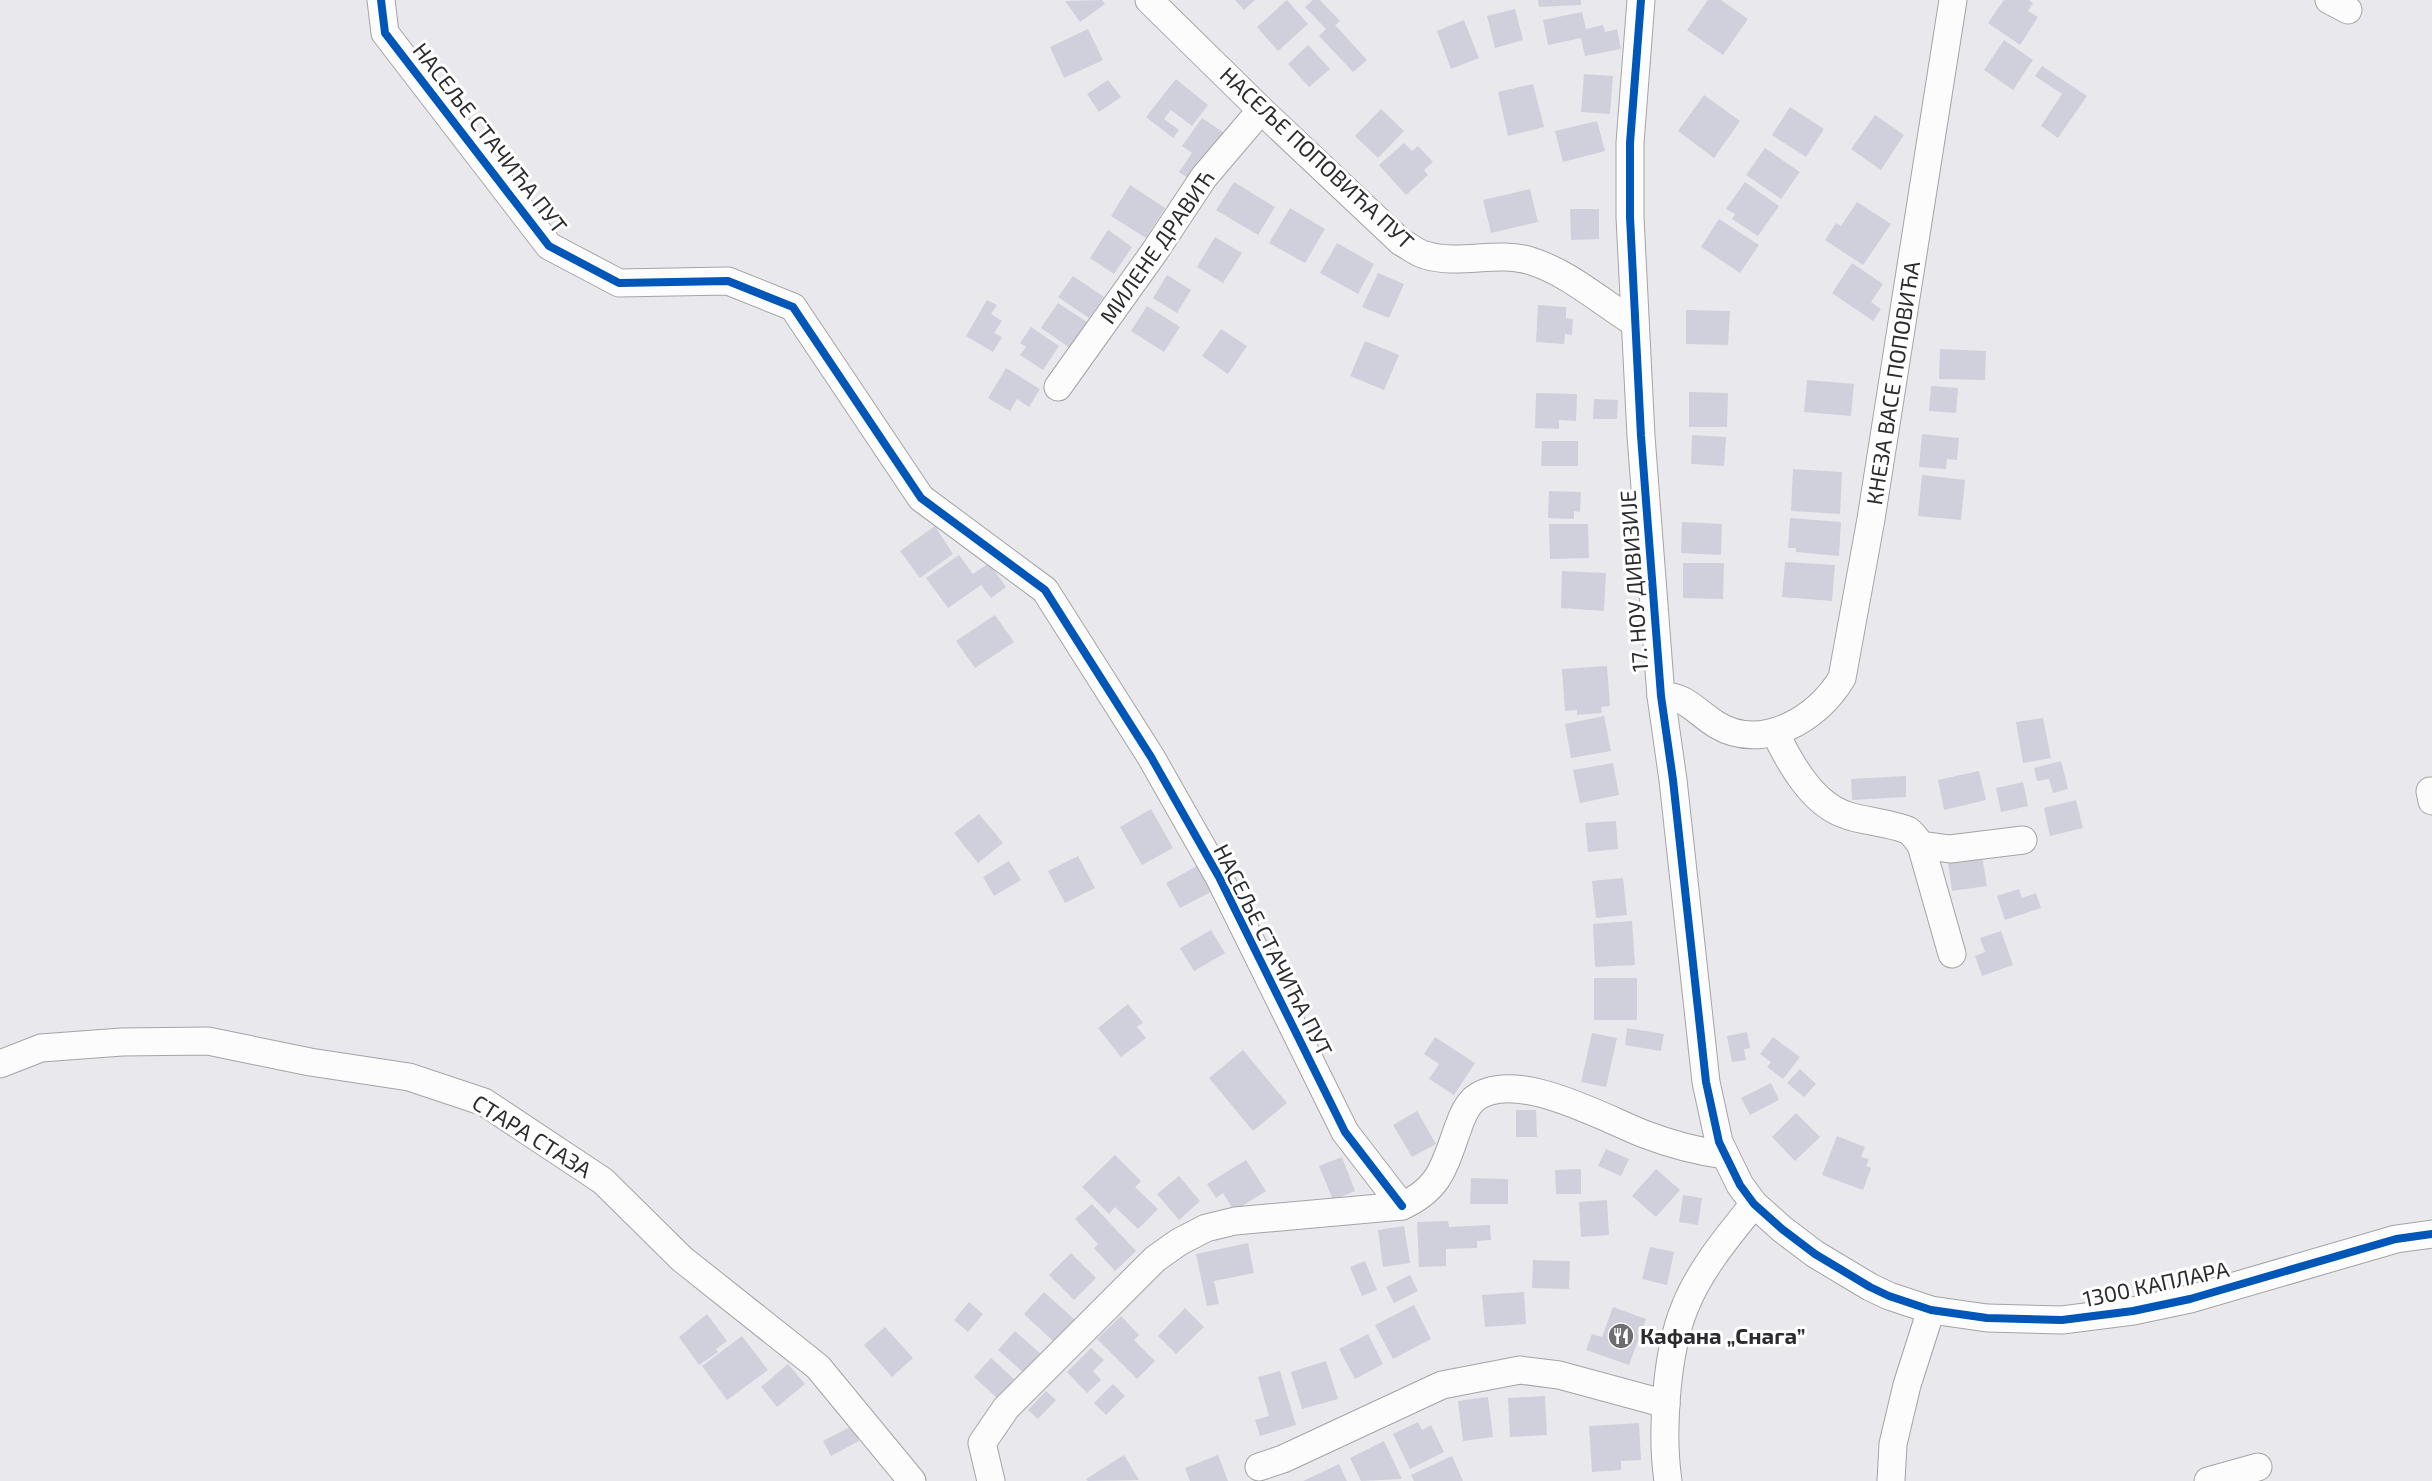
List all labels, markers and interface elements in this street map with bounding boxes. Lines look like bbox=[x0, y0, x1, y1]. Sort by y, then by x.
street label: НАСЕЉЕ СТАЧИЋА ПУТ bbox=[408, 37, 573, 238]
street label: НАСЕЉЕ ПОПОВИЋА ПУТ bbox=[1216, 61, 1420, 254]
street label: МИЛЕНЕ ДРАВИЋ bbox=[1094, 165, 1219, 328]
street label: КНЕЗА ВАСЕ ПОПОВИЋА bbox=[1860, 259, 1924, 507]
street label: 17. НОУ ДИВИЗИЈЕ bbox=[1614, 489, 1652, 673]
street label: НАСЕЉЕ СТАЧИЋА ПУТ bbox=[1209, 839, 1339, 1060]
street label: СТАРА СТАЗА bbox=[468, 1088, 597, 1182]
street label: 1300 КАПЛАРА bbox=[2080, 1255, 2232, 1311]
restaurant icon: Кафана „Снага” bbox=[1606, 1321, 1636, 1351]
place label: Кафана „Снага” bbox=[1640, 1322, 1805, 1348]

